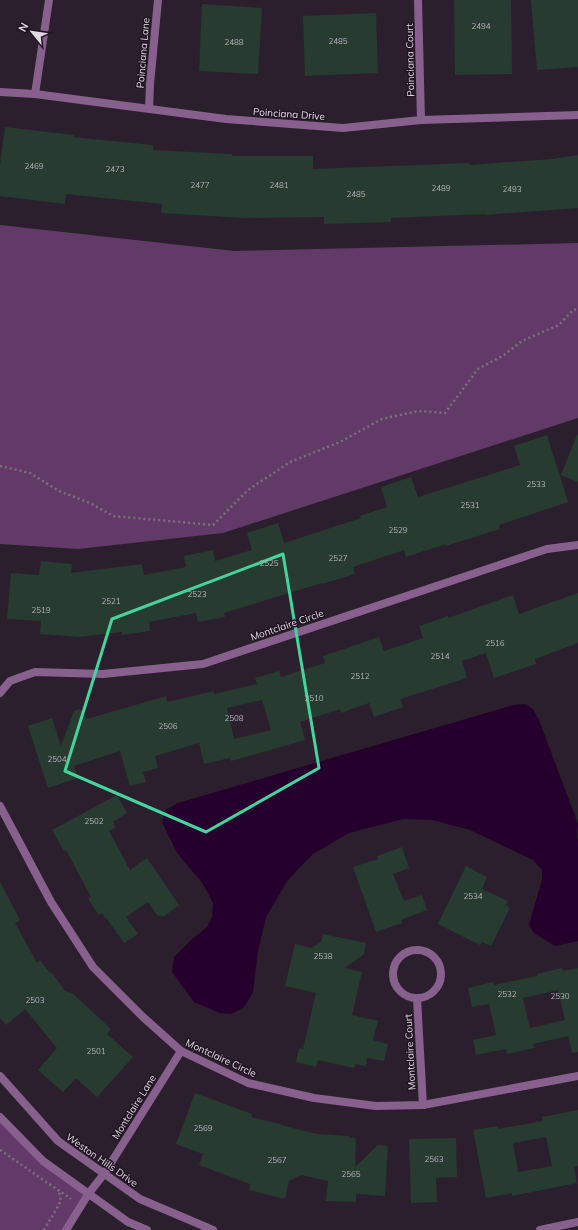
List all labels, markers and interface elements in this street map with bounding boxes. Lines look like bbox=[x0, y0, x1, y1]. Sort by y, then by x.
north arrow bbox=[12, 12, 52, 52]
street label: Poinciana Lane bbox=[133, 17, 153, 89]
text: N bbox=[15, 20, 31, 34]
house number: 2494 bbox=[471, 21, 491, 31]
street label: Poinciana Court bbox=[403, 23, 417, 97]
house number: 2485 bbox=[328, 36, 348, 46]
house number: 2488 bbox=[224, 37, 244, 47]
street label: Poinciana Drive bbox=[253, 105, 325, 123]
house number: 2469 bbox=[24, 161, 44, 171]
house number: 2473 bbox=[105, 164, 125, 174]
house number: 2477 bbox=[190, 180, 210, 190]
house number: 2481 bbox=[269, 180, 289, 190]
house number: 2489 bbox=[431, 183, 451, 193]
house number: 2493 bbox=[502, 184, 522, 194]
house number: 2485 bbox=[346, 189, 366, 199]
house number: 2533 bbox=[526, 479, 546, 489]
house number: 2531 bbox=[460, 500, 480, 510]
house number: 2529 bbox=[388, 525, 408, 535]
house number: 2527 bbox=[328, 553, 348, 563]
house number: 2525 bbox=[259, 558, 279, 568]
house number: 2523 bbox=[187, 589, 207, 599]
house number: 2521 bbox=[101, 596, 121, 606]
house number: 2519 bbox=[31, 605, 51, 615]
street label: Montclaire Circle bbox=[249, 606, 325, 644]
house number: 2516 bbox=[485, 638, 505, 648]
house number: 2514 bbox=[430, 651, 450, 661]
house number: 2512 bbox=[350, 671, 370, 681]
house number: 2510 bbox=[304, 693, 324, 703]
house number: 2508 bbox=[224, 713, 244, 723]
house number: 2506 bbox=[158, 721, 178, 731]
house number: 2504 bbox=[47, 754, 67, 764]
house number: 2502 bbox=[84, 816, 104, 826]
house number: 2534 bbox=[463, 891, 483, 901]
house number: 2538 bbox=[313, 951, 333, 961]
house number: 2532 bbox=[497, 989, 517, 999]
house number: 2530 bbox=[550, 991, 570, 1001]
house number: 2503 bbox=[25, 995, 45, 1005]
street label: Montclaire Court bbox=[401, 1013, 418, 1090]
street label: Montclaire Circle bbox=[184, 1036, 258, 1080]
house number: 2501 bbox=[86, 1046, 106, 1056]
street label: Montclaire Lane bbox=[109, 1072, 159, 1142]
house number: 2569 bbox=[193, 1123, 213, 1133]
street label: Weston Hills Drive bbox=[63, 1130, 141, 1190]
house number: 2563 bbox=[424, 1154, 444, 1164]
house number: 2567 bbox=[267, 1155, 287, 1165]
house number: 2565 bbox=[341, 1169, 361, 1179]

